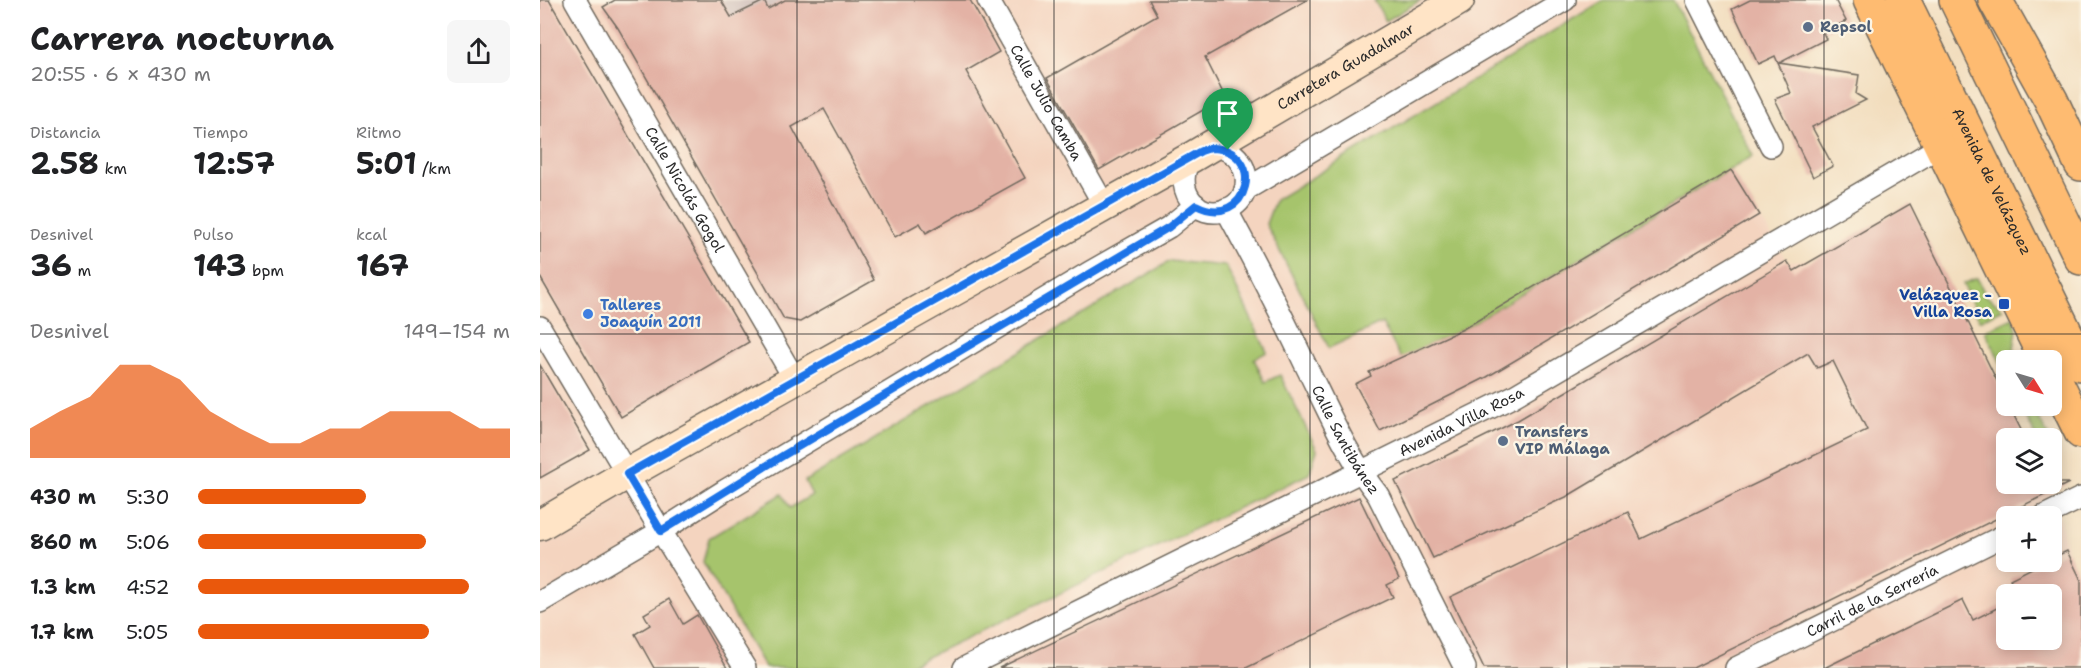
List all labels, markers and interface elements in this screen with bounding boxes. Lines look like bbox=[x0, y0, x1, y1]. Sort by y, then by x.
text: Carrera nocturna bbox=[30, 16, 334, 61]
place label: Repsol bbox=[1820, 17, 1872, 37]
street label: Carretera Guadalmar bbox=[1273, 19, 1418, 115]
button: share bbox=[447, 20, 510, 83]
marker: Repsol bbox=[1801, 20, 1815, 34]
street label: Calle Julio Camba bbox=[1005, 41, 1087, 165]
text: 20:55 · 6 × 430 m bbox=[30, 61, 211, 87]
pin bbox=[1202, 88, 1253, 150]
icon: arrive bbox=[1211, 97, 1244, 130]
street label: Avenida de Velázquez bbox=[1947, 105, 2036, 258]
text: Distancia bbox=[30, 122, 101, 143]
text: Tiempo bbox=[193, 122, 248, 143]
text: Ritmo bbox=[356, 122, 401, 143]
street label: Calle Nicolás Gogol bbox=[640, 123, 729, 256]
text: 2.58 bbox=[30, 143, 99, 184]
text: 12:57 bbox=[193, 143, 275, 184]
text: 5:01 bbox=[356, 143, 417, 184]
text: km bbox=[99, 158, 127, 179]
text: /km bbox=[417, 158, 451, 179]
text: Desnivel bbox=[30, 224, 93, 245]
text: Pulso bbox=[193, 224, 234, 245]
text: kcal bbox=[356, 224, 387, 245]
text: 36 bbox=[30, 245, 72, 286]
text: 143 bbox=[193, 245, 247, 286]
text: 167 bbox=[356, 245, 409, 286]
text: m bbox=[72, 260, 91, 281]
text: bpm bbox=[247, 260, 284, 281]
place label: Velázquez - Villa Rosa bbox=[1899, 285, 1993, 322]
place label: Talleres Joaquín 2011 bbox=[600, 295, 701, 332]
marker: Velázquez - Villa Rosa bbox=[1997, 297, 2011, 311]
marker: Talleres Joaquín 2011 bbox=[581, 307, 595, 321]
text: Desnivel bbox=[30, 318, 109, 344]
text: 149–154 m bbox=[404, 318, 510, 344]
north arrow bbox=[1996, 350, 2062, 416]
map controls bbox=[1996, 350, 2062, 650]
street label: Calle Santibánez bbox=[1307, 382, 1384, 499]
street label: Avenida Villa Rosa bbox=[1396, 382, 1528, 461]
place label: Transfers VIP Málaga bbox=[1515, 422, 1610, 459]
button: layers bbox=[1996, 428, 2062, 494]
marker: Transfers VIP Málaga bbox=[1496, 434, 1510, 448]
text: 430 m bbox=[30, 484, 96, 510]
text: 5:30 bbox=[126, 484, 170, 510]
button: + bbox=[1996, 506, 2062, 572]
text: 860 m bbox=[30, 529, 97, 555]
text: 5:06 bbox=[126, 529, 170, 555]
street label: Carril de la Serrería bbox=[1803, 559, 1942, 642]
text: 1.3 km bbox=[30, 574, 96, 600]
text: 4:52 bbox=[126, 574, 169, 600]
button: − bbox=[1996, 584, 2062, 650]
text: 1.7 km bbox=[30, 619, 94, 645]
text: 5:05 bbox=[126, 619, 168, 645]

